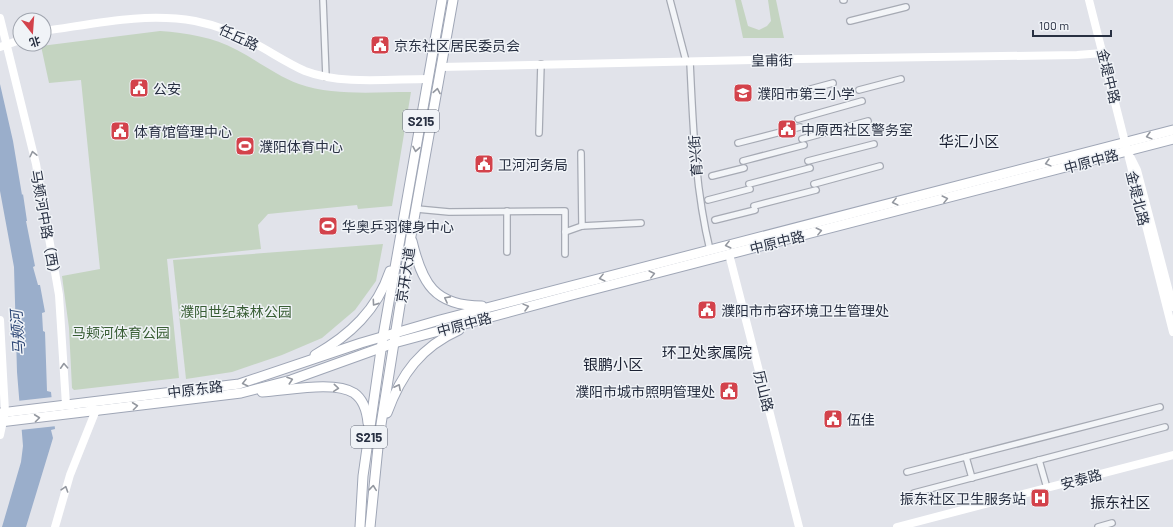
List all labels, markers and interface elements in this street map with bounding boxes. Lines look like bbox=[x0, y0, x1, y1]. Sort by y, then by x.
north arrow bbox=[12, 12, 52, 52]
scale bar bbox=[1033, 12, 1111, 38]
text: 100 m bbox=[1039, 18, 1069, 32]
street label: 任丘路 bbox=[216, 20, 262, 54]
text: 北 bbox=[28, 34, 42, 50]
public building icon: 京东社区居民委员会 bbox=[369, 34, 391, 56]
place label: 京东社区居民委员会 bbox=[394, 37, 520, 54]
street label: 金堤中路 bbox=[1094, 47, 1124, 105]
street label: 皇甫街 bbox=[751, 51, 793, 69]
public building icon: 公安 bbox=[128, 77, 150, 99]
place label: 公安 bbox=[153, 80, 181, 97]
school or university icon: 濮阳市第三小学 bbox=[732, 82, 754, 104]
place label: 濮阳市第三小学 bbox=[757, 85, 855, 102]
one-way arrow bbox=[432, 88, 441, 94]
road number: S215 bbox=[403, 110, 439, 132]
public building icon: 中原西社区警务室 bbox=[776, 118, 798, 140]
public building icon: 体育馆管理中心 bbox=[109, 120, 131, 142]
place label: 中原西社区警务室 bbox=[801, 121, 913, 138]
place label: 体育馆管理中心 bbox=[134, 123, 232, 140]
district label: 华汇小区 bbox=[939, 132, 999, 150]
one-way arrow bbox=[1146, 132, 1153, 140]
street label: 育兴街 bbox=[685, 134, 705, 178]
sports icon: 濮阳体育中心 bbox=[234, 135, 256, 157]
place label: 濮阳体育中心 bbox=[259, 138, 343, 155]
one-way arrow bbox=[413, 146, 421, 152]
street label: 中原中路 bbox=[1062, 146, 1120, 176]
one-way arrow bbox=[30, 151, 38, 158]
public building icon: 卫河河务局 bbox=[473, 153, 495, 175]
place label: 卫河河务局 bbox=[498, 156, 568, 173]
one-way arrow bbox=[1044, 158, 1051, 167]
street label: 马颊河中路（西） bbox=[28, 168, 64, 282]
street label: 金堤北路 bbox=[1123, 169, 1153, 227]
one-way arrow bbox=[941, 195, 948, 204]
one-way arrow bbox=[891, 198, 898, 206]
sports icon: 华奥乒羽健身中心 bbox=[317, 215, 339, 237]
place label: 华奥乒羽健身中心 bbox=[342, 218, 454, 235]
street label: 中原中路 bbox=[748, 227, 806, 257]
one-way arrow bbox=[815, 227, 822, 236]
one-way arrow bbox=[725, 240, 732, 249]
street label: 京开大道 bbox=[392, 246, 418, 304]
one-way arrow bbox=[648, 270, 655, 279]
one-way arrow bbox=[599, 273, 605, 281]
one-way arrow bbox=[444, 296, 452, 304]
one-way arrow bbox=[373, 299, 380, 306]
public building icon: 濮阳市市容环境卫生管理处 bbox=[696, 299, 718, 321]
place label: 濮阳市市容环境卫生管理处 bbox=[721, 302, 889, 319]
park label: 濮阳世纪森林公园 bbox=[180, 303, 292, 320]
one-way arrow bbox=[523, 303, 530, 312]
water label: 马颊河 bbox=[6, 307, 28, 356]
street label: 中原中路 bbox=[435, 309, 493, 339]
park label: 马颊河体育公园 bbox=[72, 324, 170, 341]
district label: 环卫处家属院 bbox=[662, 343, 752, 361]
district label: 银鹏小区 bbox=[583, 355, 643, 373]
one-way arrow bbox=[59, 363, 68, 369]
street label: 历山路 bbox=[751, 369, 777, 413]
one-way arrow bbox=[286, 376, 293, 384]
street label: 中原东路 bbox=[166, 377, 224, 401]
one-way arrow bbox=[242, 378, 248, 386]
public building icon: 濮阳市城市照明管理处 bbox=[718, 380, 740, 402]
one-way arrow bbox=[333, 383, 339, 392]
place label: 濮阳市城市照明管理处 bbox=[575, 383, 715, 400]
one-way arrow bbox=[393, 384, 401, 392]
one-way arrow bbox=[132, 401, 138, 410]
public building icon: 伍佳 bbox=[822, 408, 844, 430]
place label: 伍佳 bbox=[847, 411, 875, 428]
one-way arrow bbox=[34, 414, 40, 423]
road number: S215 bbox=[351, 426, 387, 448]
street label: 安泰路 bbox=[1059, 465, 1103, 493]
one-way arrow bbox=[368, 485, 377, 491]
one-way arrow bbox=[60, 486, 69, 493]
hospital icon: 振东社区卫生服务站 bbox=[1029, 487, 1051, 509]
place label: 振东社区卫生服务站 bbox=[900, 490, 1026, 507]
district label: 振东社区 bbox=[1090, 493, 1150, 511]

